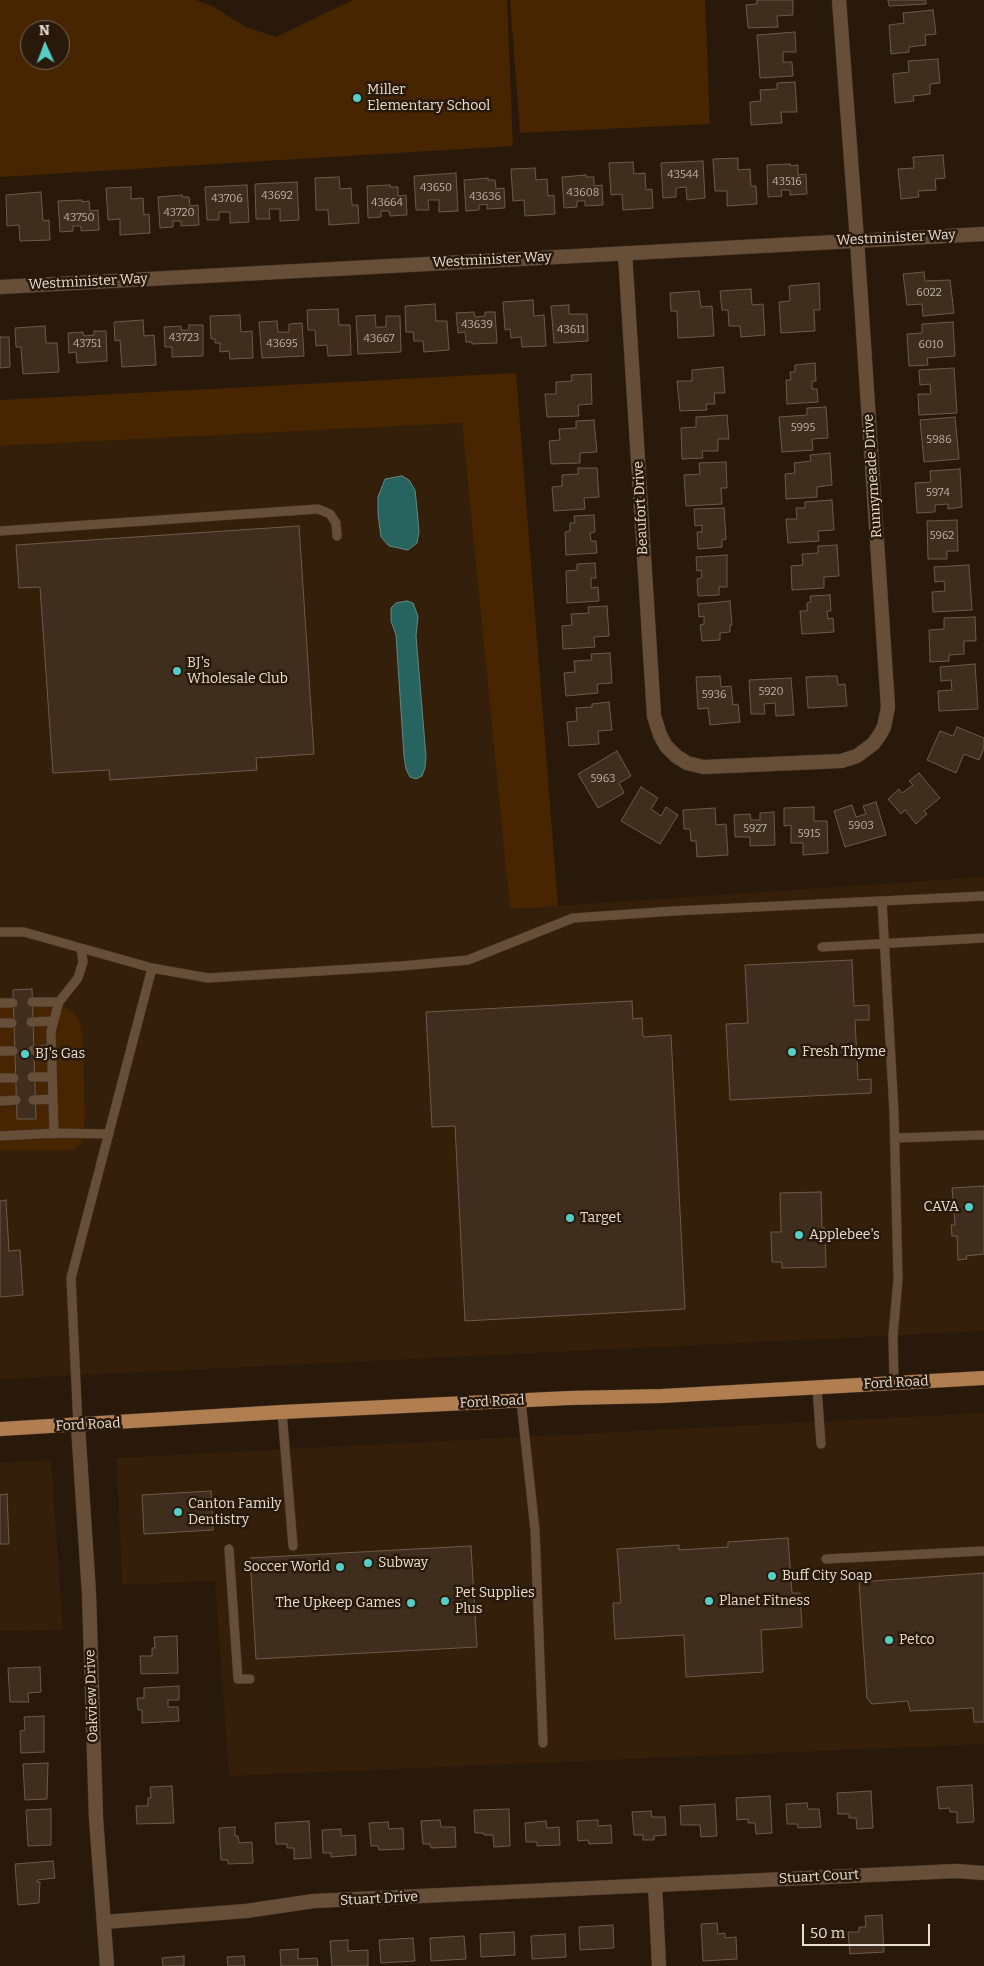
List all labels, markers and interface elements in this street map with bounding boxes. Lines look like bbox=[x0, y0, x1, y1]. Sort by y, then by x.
north arrow bbox=[20, 20, 70, 70]
text: N bbox=[39, 22, 50, 39]
place label: Miller Elementary School bbox=[367, 82, 490, 114]
marker: Miller Elementary School bbox=[351, 92, 363, 104]
house number: 43544 bbox=[667, 168, 699, 182]
house number: 43516 bbox=[772, 175, 802, 189]
house number: 43650 bbox=[420, 181, 452, 195]
house number: 43608 bbox=[567, 186, 599, 200]
house number: 43692 bbox=[261, 189, 293, 203]
house number: 43636 bbox=[469, 190, 501, 204]
house number: 43706 bbox=[211, 192, 243, 206]
house number: 43664 bbox=[371, 196, 403, 210]
house number: 43720 bbox=[163, 206, 195, 220]
house number: 43750 bbox=[64, 211, 94, 225]
street label: Westminister Way bbox=[836, 226, 956, 250]
street label: Westminister Way bbox=[432, 248, 552, 272]
street label: Westminister Way bbox=[28, 270, 148, 294]
house number: 6022 bbox=[916, 286, 942, 300]
house number: 43639 bbox=[461, 318, 493, 332]
house number: 43611 bbox=[557, 323, 585, 337]
house number: 43723 bbox=[169, 331, 199, 345]
house number: 43667 bbox=[364, 332, 394, 346]
house number: 43751 bbox=[73, 337, 101, 351]
house number: 43695 bbox=[266, 337, 298, 351]
house number: 6010 bbox=[919, 338, 943, 352]
street label: Runnymeade Drive bbox=[860, 413, 886, 539]
house number: 5995 bbox=[791, 421, 815, 435]
house number: 5986 bbox=[926, 433, 952, 447]
street label: Beaufort Drive bbox=[630, 461, 652, 555]
house number: 5974 bbox=[926, 486, 950, 500]
house number: 5962 bbox=[930, 529, 954, 543]
place label: BJ's Wholesale Club bbox=[187, 655, 288, 688]
marker: BJ's Wholesale Club bbox=[171, 665, 183, 677]
house number: 5920 bbox=[758, 685, 784, 699]
house number: 5936 bbox=[702, 688, 726, 702]
house number: 5963 bbox=[591, 772, 615, 786]
house number: 5903 bbox=[848, 819, 874, 833]
house number: 5927 bbox=[743, 822, 767, 836]
house number: 5915 bbox=[798, 827, 820, 841]
place label: Fresh Thyme bbox=[802, 1044, 886, 1060]
place label: BJ's Gas bbox=[35, 1046, 85, 1062]
marker: Fresh Thyme bbox=[786, 1046, 798, 1058]
marker: BJ's Gas bbox=[19, 1048, 31, 1060]
place label: CAVA bbox=[923, 1199, 959, 1215]
marker: CAVA bbox=[963, 1201, 975, 1213]
place label: Target bbox=[580, 1210, 621, 1226]
marker: Target bbox=[564, 1212, 576, 1224]
place label: Applebee's bbox=[809, 1227, 880, 1243]
marker: Applebee's bbox=[793, 1229, 805, 1241]
street label: Ford Road bbox=[863, 1373, 929, 1393]
street label: Ford Road bbox=[459, 1392, 525, 1412]
street label: Ford Road bbox=[55, 1415, 121, 1435]
place label: Canton Family Dentistry bbox=[188, 1496, 282, 1528]
marker: Canton Family Dentistry bbox=[172, 1506, 184, 1518]
place label: Subway bbox=[378, 1555, 428, 1571]
marker: Subway bbox=[362, 1557, 374, 1569]
place label: Soccer World bbox=[244, 1559, 330, 1575]
marker: Soccer World bbox=[334, 1561, 346, 1573]
place label: Buff City Soap bbox=[782, 1568, 872, 1584]
marker: Buff City Soap bbox=[766, 1570, 778, 1582]
place label: Pet Supplies Plus bbox=[455, 1585, 535, 1618]
place label: Planet Fitness bbox=[719, 1593, 810, 1609]
place label: The Upkeep Games bbox=[276, 1595, 401, 1611]
marker: Pet Supplies Plus bbox=[439, 1595, 451, 1607]
marker: Planet Fitness bbox=[703, 1595, 715, 1607]
marker: The Upkeep Games bbox=[405, 1597, 417, 1609]
place label: Petco bbox=[899, 1632, 935, 1648]
marker: Petco bbox=[883, 1634, 895, 1646]
street label: Oakview Drive bbox=[82, 1649, 102, 1743]
street label: Stuart Court bbox=[778, 1867, 860, 1887]
street label: Stuart Drive bbox=[340, 1889, 418, 1909]
scale bar bbox=[804, 1914, 932, 1946]
text: 50 m bbox=[810, 1924, 845, 1942]

